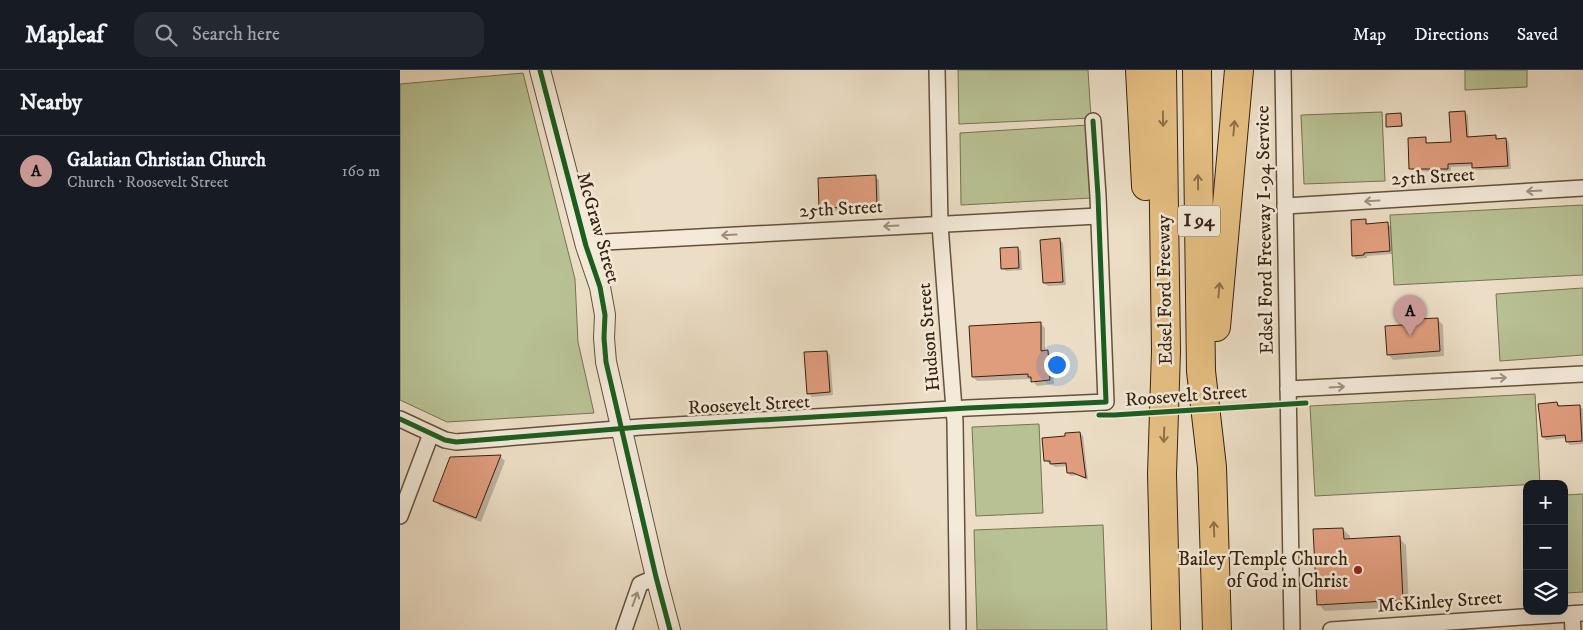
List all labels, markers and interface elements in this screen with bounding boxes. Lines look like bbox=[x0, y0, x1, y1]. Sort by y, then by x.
search box bbox=[134, 12, 484, 57]
text: Mapleaf bbox=[25, 20, 104, 50]
icon: search bbox=[152, 21, 180, 49]
text: Search here bbox=[192, 23, 280, 46]
text: Map bbox=[1353, 24, 1386, 46]
text: Directions bbox=[1414, 24, 1489, 46]
text: Saved bbox=[1517, 24, 1558, 46]
text: Nearby bbox=[20, 90, 82, 116]
street label: Edsel Ford Freeway I-94 Service bbox=[1251, 105, 1279, 355]
one-way arrow bbox=[1158, 110, 1168, 126]
one-way arrow bbox=[1229, 120, 1239, 136]
text: Galatian Christian Church bbox=[67, 149, 266, 172]
text: A bbox=[31, 161, 41, 181]
text: 160 m bbox=[342, 161, 380, 181]
street label: 25th Street bbox=[1391, 163, 1475, 191]
street label: McGraw Street bbox=[571, 170, 625, 286]
text: Church · Roosevelt Street bbox=[67, 172, 228, 192]
one-way arrow bbox=[1193, 175, 1203, 191]
one-way arrow bbox=[1527, 187, 1543, 196]
street label: 25th Street bbox=[799, 195, 883, 223]
one-way arrow bbox=[1364, 196, 1380, 205]
road number: I 94 bbox=[1178, 206, 1220, 236]
street label: Edsel Ford Freeway bbox=[1152, 214, 1178, 365]
one-way arrow bbox=[884, 221, 900, 230]
one-way arrow bbox=[721, 230, 737, 239]
street label: Hudson Street bbox=[913, 282, 945, 392]
one-way arrow bbox=[1214, 282, 1224, 298]
pin: A bbox=[1394, 295, 1426, 336]
your location bbox=[1044, 352, 1070, 378]
one-way arrow bbox=[1491, 374, 1507, 383]
street label: Roosevelt Street bbox=[1124, 380, 1248, 412]
one-way arrow bbox=[1328, 382, 1344, 391]
street label: Roosevelt Street bbox=[687, 390, 811, 420]
one-way arrow bbox=[1159, 427, 1168, 443]
map controls bbox=[1523, 480, 1568, 615]
button: + bbox=[1523, 480, 1568, 525]
one-way arrow bbox=[1209, 521, 1219, 538]
button: − bbox=[1523, 525, 1568, 570]
place label: Bailey Temple Church of God in Christ bbox=[1178, 548, 1348, 593]
marker: Bailey Temple Church of God in Christ bbox=[1352, 564, 1364, 576]
button: layers bbox=[1523, 570, 1568, 615]
street label: McKinley Street bbox=[1377, 586, 1503, 618]
one-way arrow bbox=[631, 592, 640, 607]

